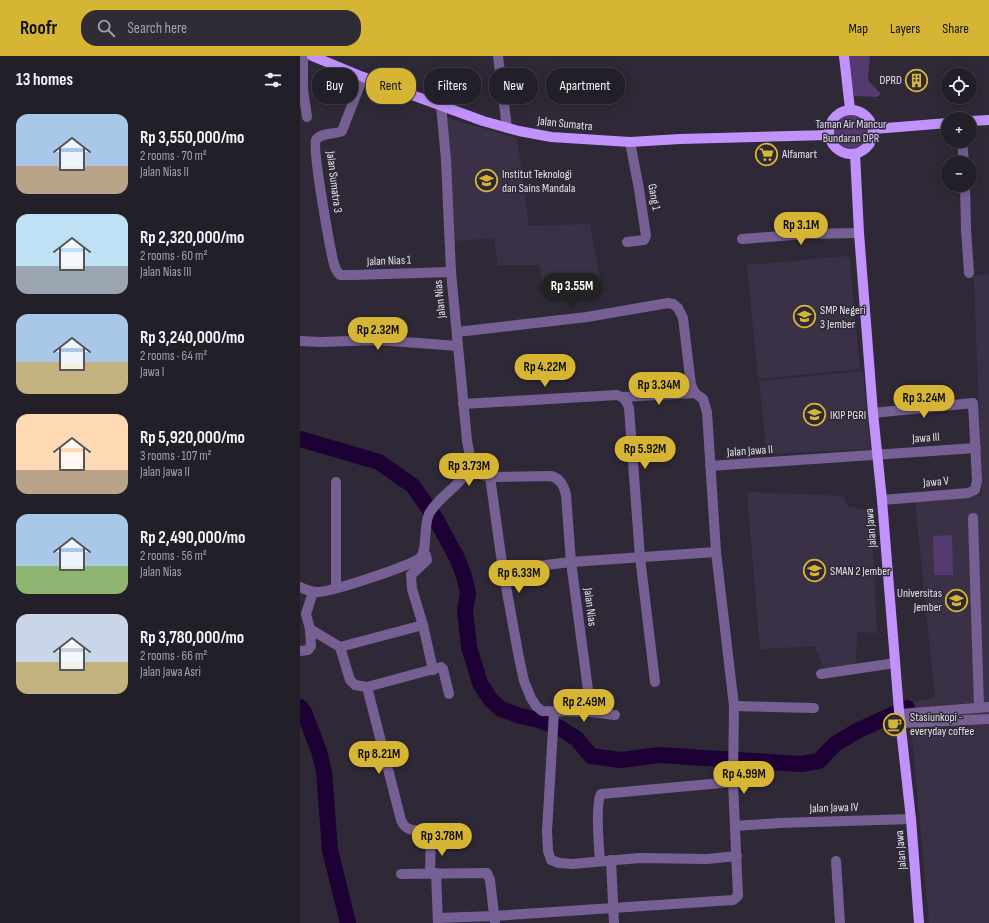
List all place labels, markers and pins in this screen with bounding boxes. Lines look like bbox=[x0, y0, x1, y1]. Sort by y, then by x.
building icon: DPRD bbox=[904, 67, 930, 93]
place label: DPRD bbox=[880, 73, 902, 88]
supermarket icon: Alfamart bbox=[754, 141, 780, 167]
place label: Alfamart bbox=[781, 147, 817, 162]
place label: Institut Teknologi dan Sains Mandala bbox=[502, 167, 576, 196]
school or university icon: Institut Teknologi dan Sains Mandala bbox=[473, 168, 499, 194]
pin: Rp 3.1M bbox=[764, 212, 838, 246]
pin: Rp 3.55M bbox=[531, 273, 613, 307]
place label: SMP Negeri 3 Jember bbox=[820, 303, 865, 332]
school or university icon: SMP Negeri 3 Jember bbox=[791, 304, 817, 330]
pin: Rp 2.32M bbox=[337, 317, 419, 351]
pin: Rp 4.22M bbox=[504, 354, 586, 388]
pin: Rp 3.34M bbox=[618, 372, 700, 406]
pin: Rp 3.24M bbox=[883, 385, 965, 419]
school or university icon: IKIP PGRI bbox=[802, 402, 828, 428]
place label: IKIP PGRI bbox=[830, 408, 866, 423]
pin: Rp 5.92M bbox=[604, 436, 686, 470]
pin: Rp 3.73M bbox=[428, 453, 510, 487]
school or university icon: SMAN 2 Jember bbox=[801, 558, 827, 584]
pin: Rp 6.33M bbox=[478, 560, 560, 594]
place label: SMAN 2 Jember bbox=[830, 564, 891, 579]
place label: Universitas Jember bbox=[897, 586, 943, 615]
school or university icon: Universitas Jember bbox=[944, 587, 970, 613]
pin: Rp 2.49M bbox=[543, 689, 625, 723]
place label: Stasiunkopi - everyday coffee bbox=[910, 710, 974, 739]
cafe icon: Stasiunkopi - everyday coffee bbox=[881, 711, 907, 737]
pin: Rp 8.21M bbox=[338, 741, 420, 775]
pin: Rp 4.99M bbox=[703, 761, 785, 795]
pin: Rp 3.78M bbox=[401, 823, 483, 857]

